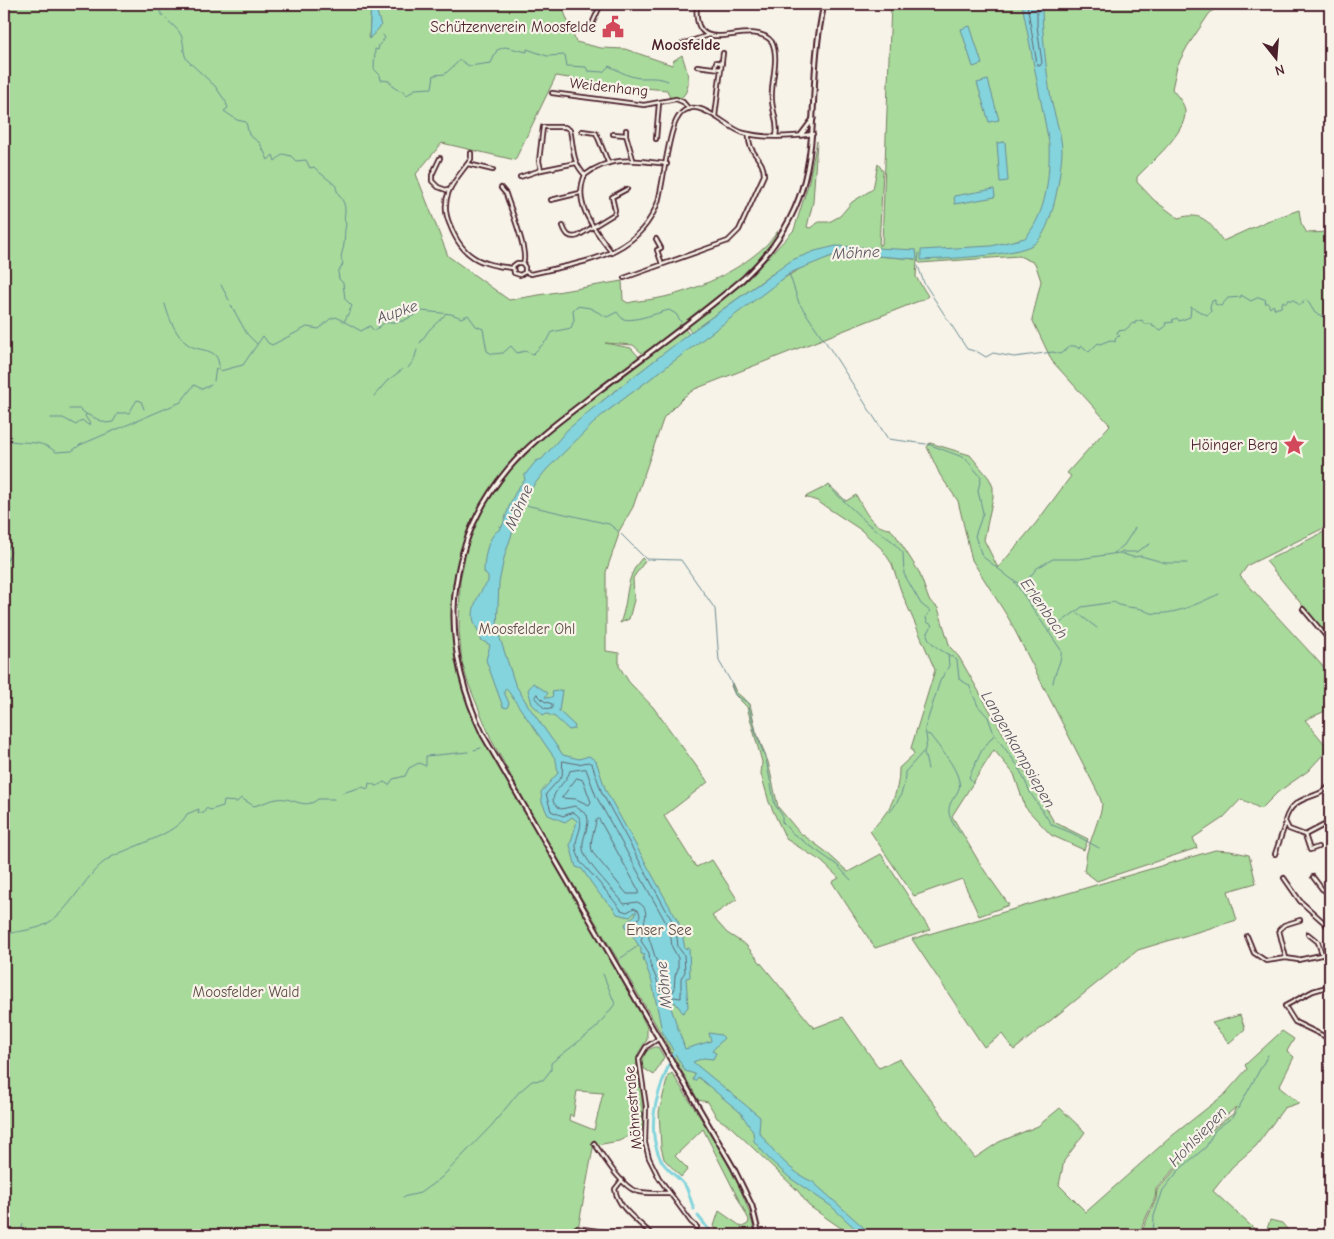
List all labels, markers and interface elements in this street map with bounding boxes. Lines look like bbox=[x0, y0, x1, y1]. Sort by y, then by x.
public building icon: Schützenverein Moosfelde bbox=[600, 14, 626, 40]
place label: Schützenverein Moosfelde bbox=[430, 18, 596, 36]
north arrow bbox=[1252, 32, 1302, 82]
district label: Moosfelde bbox=[652, 36, 721, 54]
text: N bbox=[1273, 60, 1287, 79]
street label: Weidenhang bbox=[569, 74, 649, 100]
water label: Möhne bbox=[831, 243, 880, 263]
water label: Aupke bbox=[374, 297, 420, 328]
place icon: Höinger Berg bbox=[1281, 432, 1307, 458]
place label: Höinger Berg bbox=[1191, 436, 1278, 454]
water label: Möhne bbox=[501, 482, 537, 534]
water label: Erlenbach bbox=[1017, 575, 1072, 642]
park label: Moosfelder Ohl bbox=[479, 620, 575, 638]
water label: Langenkampsiepen bbox=[977, 688, 1059, 811]
park label: Enser See bbox=[626, 921, 692, 939]
water label: Möhne bbox=[653, 960, 676, 1010]
park label: Moosfelder Wald bbox=[193, 983, 299, 1001]
street label: Möhnestraße bbox=[620, 1065, 646, 1150]
water label: Hohlsiepen bbox=[1165, 1103, 1231, 1170]

